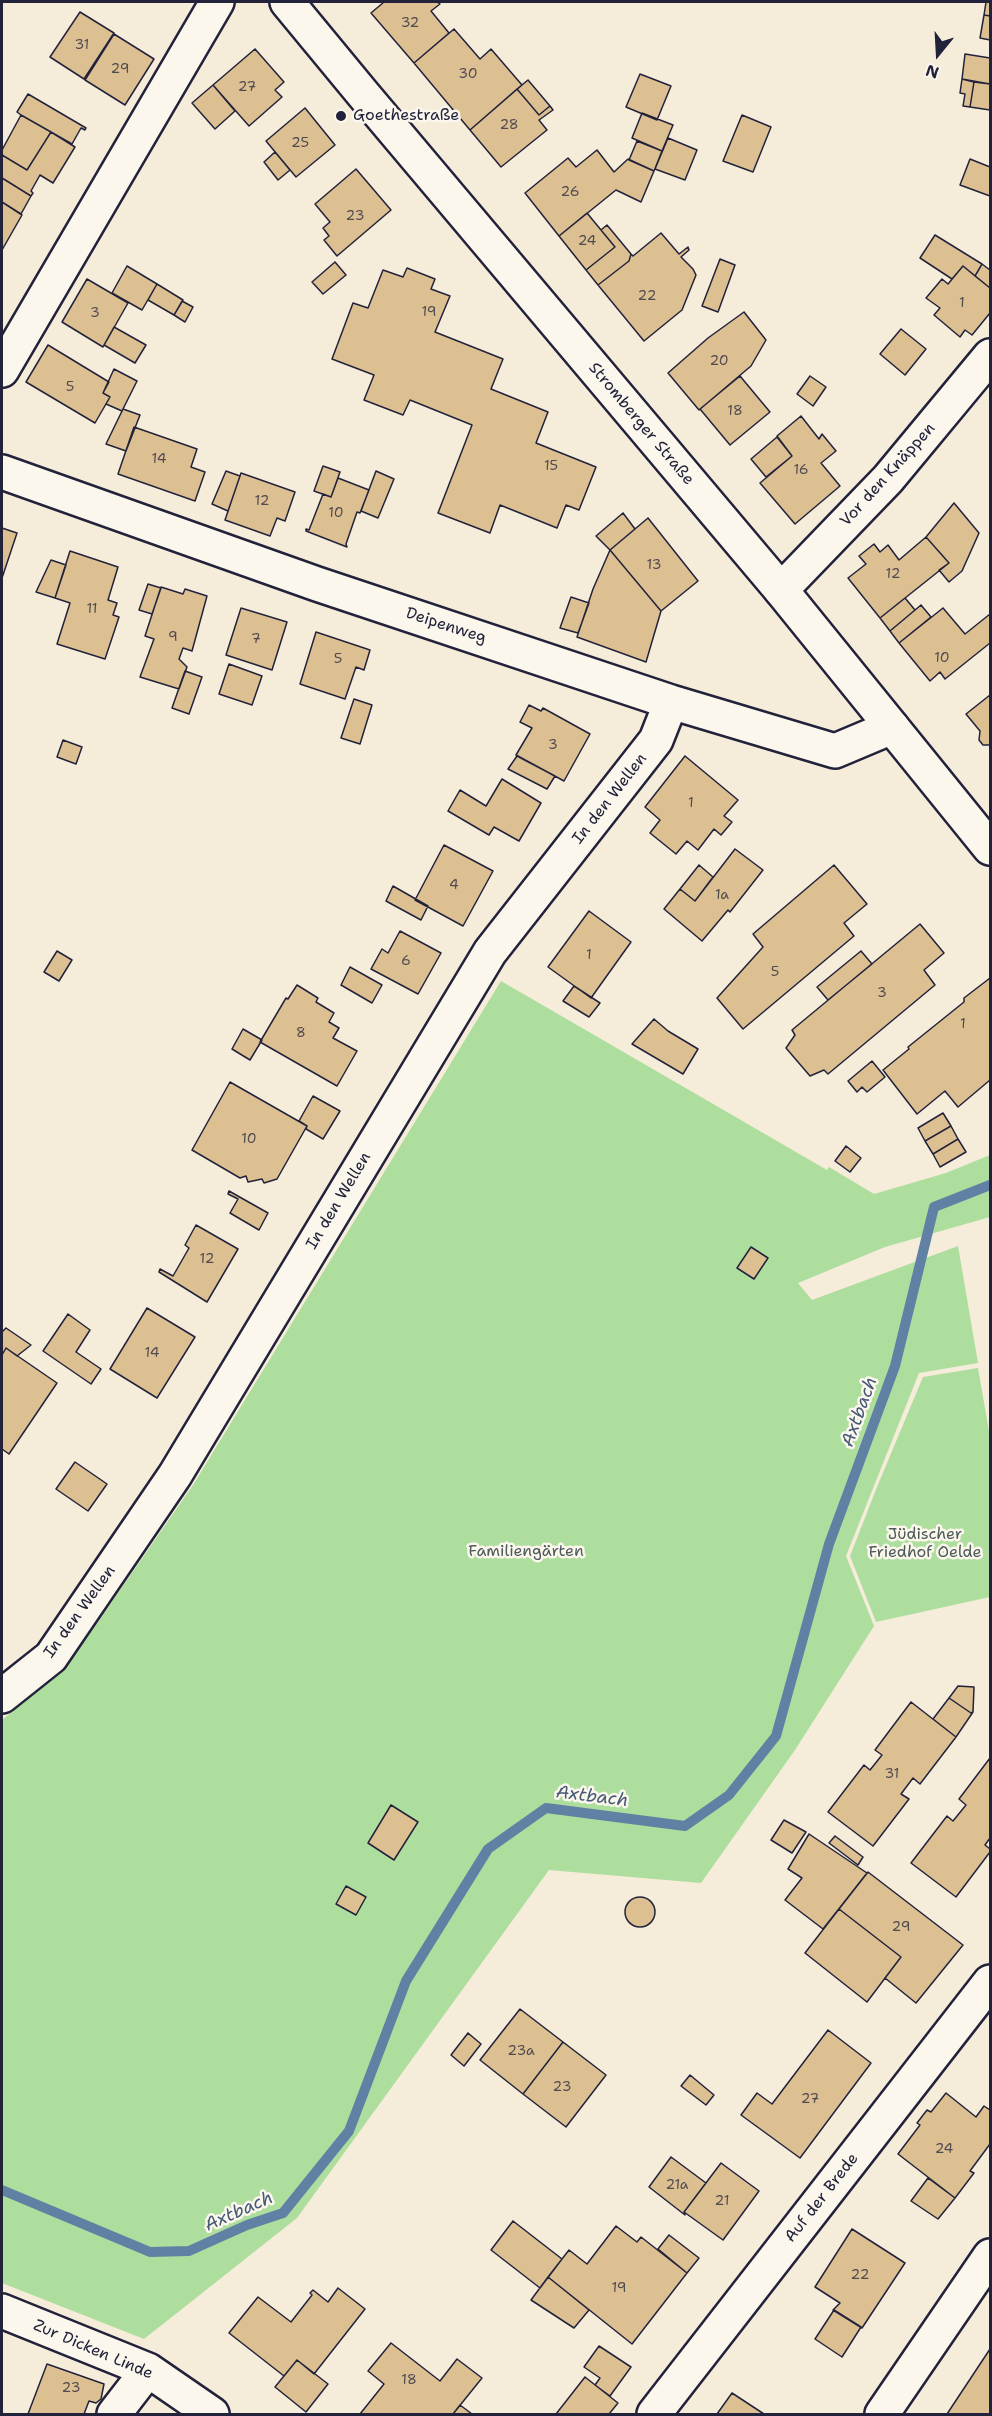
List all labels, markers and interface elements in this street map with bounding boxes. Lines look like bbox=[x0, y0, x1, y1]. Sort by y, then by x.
house number: 32 bbox=[401, 15, 419, 31]
north arrow bbox=[908, 24, 968, 84]
house number: 31 bbox=[75, 37, 89, 53]
text: N bbox=[923, 60, 942, 84]
house number: 29 bbox=[111, 61, 129, 77]
house number: 30 bbox=[458, 66, 478, 82]
house number: 27 bbox=[238, 79, 256, 95]
place label: Goethestraße bbox=[353, 106, 459, 126]
marker: Goethestraße bbox=[334, 109, 348, 123]
house number: 28 bbox=[499, 117, 519, 133]
house number: 25 bbox=[291, 135, 309, 151]
house number: 26 bbox=[561, 184, 579, 200]
house number: 23 bbox=[346, 208, 364, 224]
house number: 24 bbox=[578, 233, 596, 249]
house number: 22 bbox=[638, 288, 656, 304]
house number: 1 bbox=[959, 295, 965, 311]
house number: 19 bbox=[421, 304, 437, 320]
house number: 3 bbox=[90, 305, 100, 321]
house number: 20 bbox=[709, 353, 729, 369]
street label: Stromberger Straße bbox=[584, 359, 698, 489]
house number: 5 bbox=[66, 379, 74, 395]
house number: 18 bbox=[727, 403, 743, 419]
street label: Vor den Knäppen bbox=[836, 419, 940, 531]
house number: 14 bbox=[151, 451, 167, 467]
house number: 15 bbox=[544, 458, 558, 474]
house number: 16 bbox=[793, 462, 809, 478]
house number: 12 bbox=[255, 493, 269, 509]
house number: 10 bbox=[328, 505, 344, 521]
house number: 13 bbox=[647, 557, 661, 573]
house number: 12 bbox=[886, 566, 900, 582]
house number: 11 bbox=[86, 601, 98, 617]
street label: Deipenweg bbox=[403, 604, 489, 648]
house number: 9 bbox=[168, 629, 178, 645]
house number: 7 bbox=[251, 631, 261, 647]
house number: 10 bbox=[934, 650, 950, 666]
house number: 5 bbox=[334, 651, 342, 667]
house number: 3 bbox=[548, 737, 558, 753]
street label: In den Wellen bbox=[569, 750, 651, 848]
house number: 1 bbox=[688, 795, 694, 811]
house number: 4 bbox=[449, 877, 459, 893]
house number: 1a bbox=[715, 887, 729, 903]
house number: 1 bbox=[586, 947, 592, 963]
house number: 6 bbox=[401, 953, 411, 969]
house number: 5 bbox=[771, 964, 779, 980]
house number: 3 bbox=[877, 985, 887, 1001]
house number: 1 bbox=[960, 1016, 966, 1032]
house number: 8 bbox=[296, 1025, 306, 1041]
house number: 10 bbox=[241, 1131, 257, 1147]
street label: In den Wellen bbox=[303, 1149, 375, 1253]
house number: 12 bbox=[200, 1251, 214, 1267]
house number: 14 bbox=[144, 1345, 160, 1361]
water label: Axtbach bbox=[837, 1374, 883, 1450]
park label: Jüdischer Friedhof Oelde bbox=[868, 1525, 982, 1563]
park label: Familiengärten bbox=[468, 1542, 584, 1562]
street label: In den Wellen bbox=[40, 1562, 120, 1662]
house number: 31 bbox=[885, 1766, 899, 1782]
water label: Axtbach bbox=[555, 1782, 629, 1812]
house number: 29 bbox=[892, 1919, 910, 1935]
house number: 23a bbox=[507, 2043, 535, 2059]
house number: 23 bbox=[553, 2079, 571, 2095]
house number: 27 bbox=[801, 2091, 819, 2107]
house number: 24 bbox=[935, 2141, 953, 2157]
street label: Auf der Brede bbox=[781, 2150, 863, 2246]
house number: 21a bbox=[665, 2177, 689, 2193]
water label: Axtbach bbox=[202, 2187, 276, 2237]
house number: 21 bbox=[715, 2193, 729, 2209]
house number: 22 bbox=[851, 2267, 869, 2283]
house number: 19 bbox=[611, 2280, 627, 2296]
street label: Zur Dicken Linde bbox=[30, 2316, 156, 2384]
house number: 18 bbox=[401, 2372, 417, 2388]
house number: 23 bbox=[62, 2380, 80, 2396]

